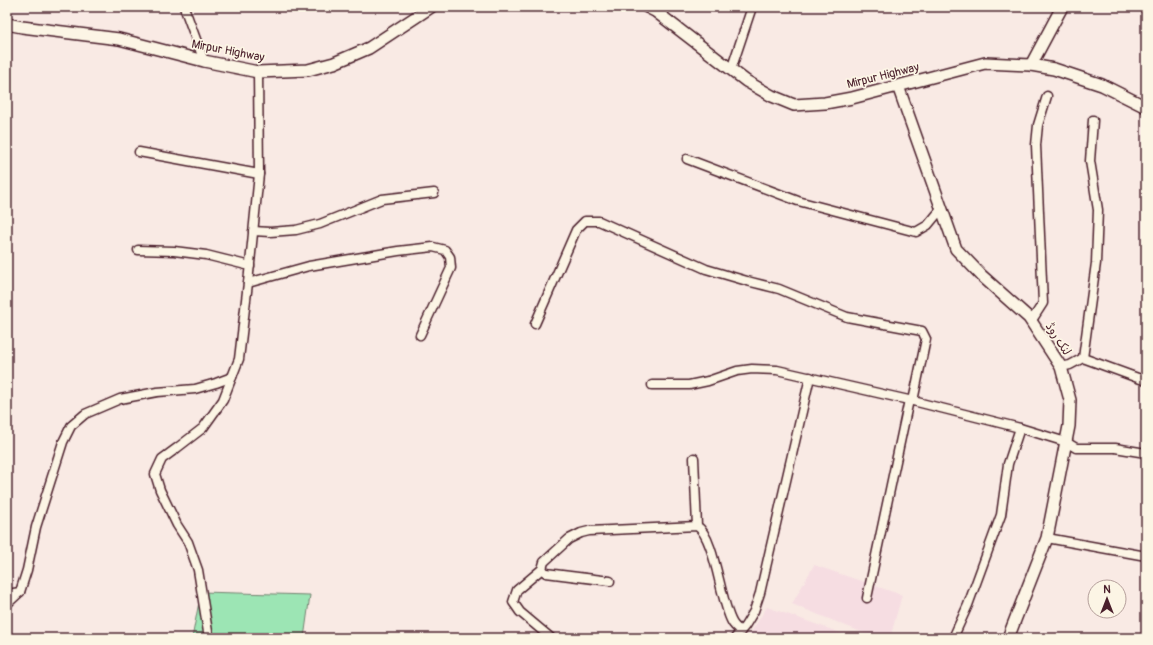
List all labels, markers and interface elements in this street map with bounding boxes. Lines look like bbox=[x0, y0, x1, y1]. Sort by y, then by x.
street label: Mirpur Highway bbox=[190, 37, 266, 65]
street label: Mirpur Highway bbox=[845, 60, 921, 92]
street label: لنک روڈ bbox=[1042, 320, 1074, 358]
north arrow bbox=[1087, 579, 1127, 619]
text: N bbox=[1103, 583, 1111, 596]

